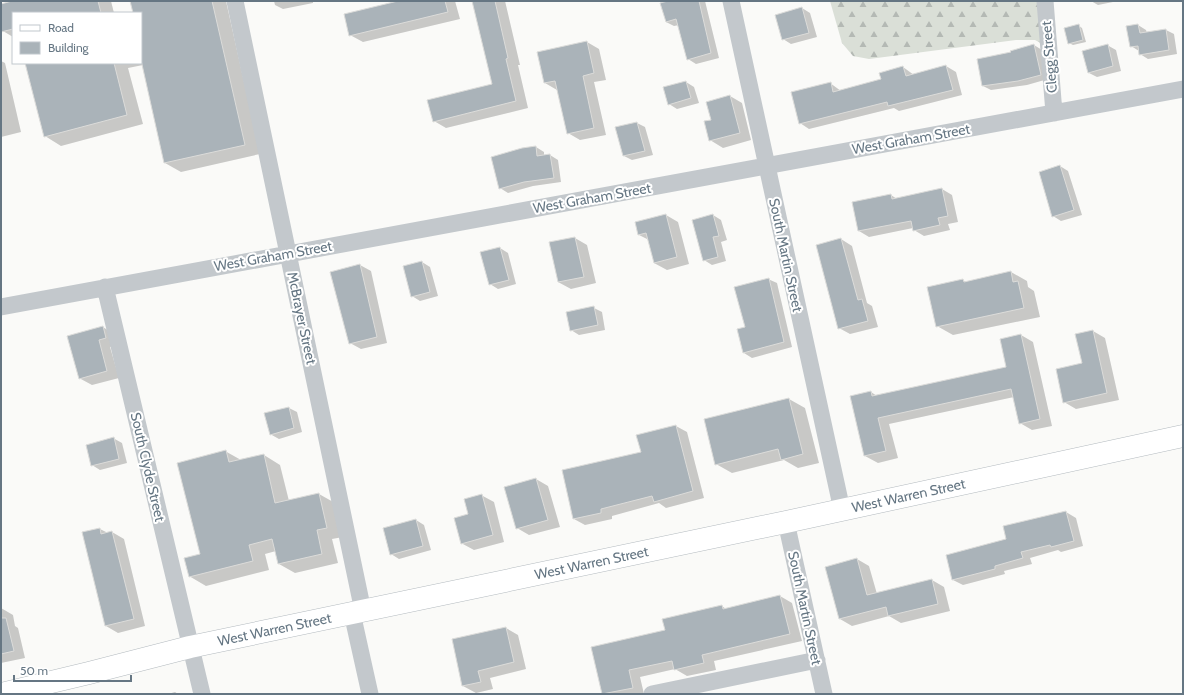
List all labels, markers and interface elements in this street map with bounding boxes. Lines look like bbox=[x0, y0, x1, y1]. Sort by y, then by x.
legend bbox=[12, 12, 142, 64]
text: Road bbox=[48, 20, 74, 35]
street label: Clegg Street bbox=[1037, 20, 1061, 94]
text: Building bbox=[48, 40, 90, 55]
street label: West Graham Street bbox=[851, 120, 972, 158]
street label: West Graham Street bbox=[532, 179, 653, 217]
street label: South Martin Street bbox=[765, 197, 807, 314]
street label: West Graham Street bbox=[213, 237, 334, 275]
street label: McBrayer Street bbox=[283, 270, 321, 366]
street label: South Clyde Street bbox=[127, 411, 169, 524]
street label: West Warren Street bbox=[850, 474, 967, 517]
street label: West Warren Street bbox=[533, 542, 650, 583]
street label: South Martin Street bbox=[784, 550, 826, 667]
street label: West Warren Street bbox=[216, 609, 333, 650]
scale bar bbox=[14, 657, 131, 683]
text: 50 m bbox=[20, 663, 48, 678]

